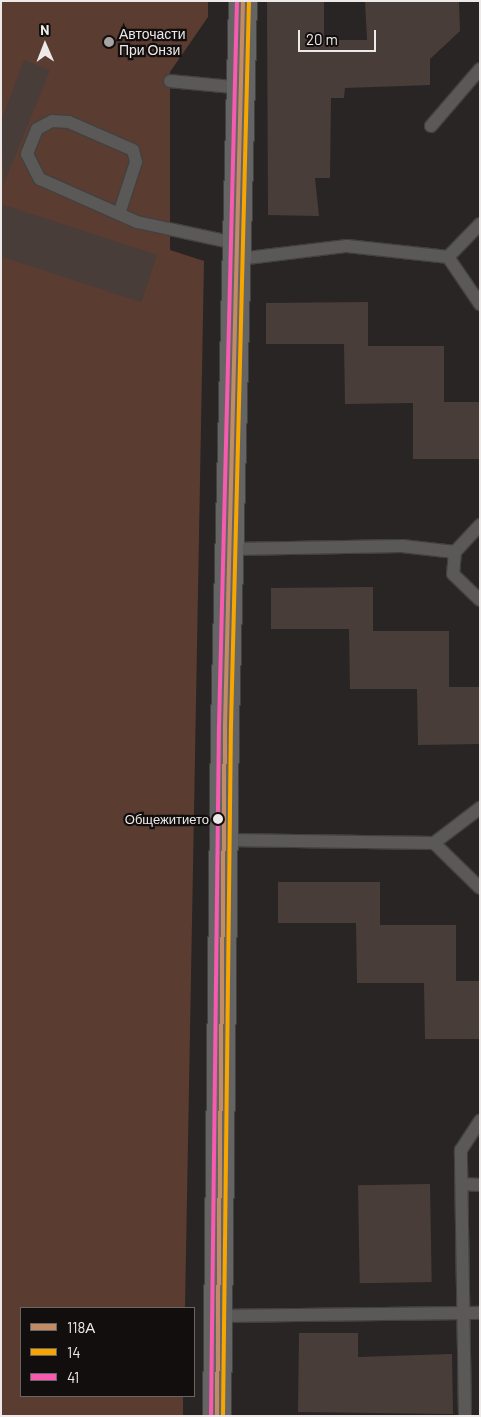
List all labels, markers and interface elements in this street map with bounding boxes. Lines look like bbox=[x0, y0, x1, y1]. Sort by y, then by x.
north arrow bbox=[20, 20, 70, 70]
scale bar bbox=[301, 20, 378, 52]
text: N bbox=[40, 21, 50, 38]
place label: Авточасти При Онзи bbox=[119, 26, 186, 58]
text: 20 m bbox=[306, 30, 338, 48]
marker: Авточасти При Онзи bbox=[103, 36, 115, 48]
place label: Общежитието bbox=[125, 811, 209, 827]
marker: Общежитието bbox=[213, 814, 223, 824]
legend bbox=[20, 1307, 195, 1397]
text: 118А bbox=[67, 1318, 95, 1336]
text: 14 bbox=[67, 1343, 81, 1361]
text: 41 bbox=[67, 1368, 79, 1386]

